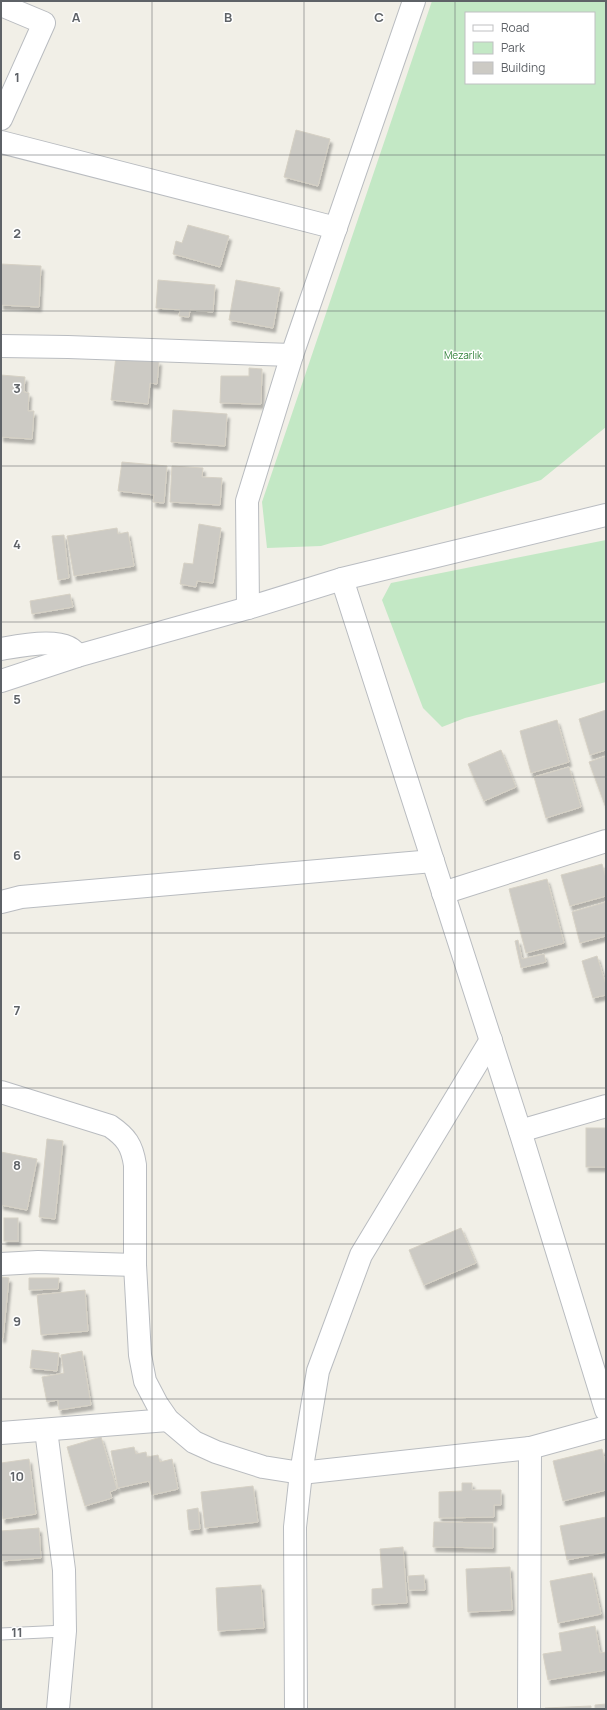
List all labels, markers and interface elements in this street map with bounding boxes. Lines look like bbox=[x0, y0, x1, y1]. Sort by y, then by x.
text: A bbox=[72, 8, 81, 26]
text: B bbox=[224, 8, 232, 26]
text: C bbox=[374, 8, 384, 26]
legend bbox=[465, 12, 595, 84]
text: Road bbox=[501, 19, 529, 36]
text: Park bbox=[501, 39, 526, 56]
text: Building bbox=[501, 59, 545, 76]
text: 1 bbox=[14, 68, 20, 86]
text: 2 bbox=[13, 224, 21, 242]
park label: Mezarlık bbox=[444, 348, 483, 362]
text: 3 bbox=[13, 379, 21, 397]
text: 4 bbox=[13, 535, 21, 553]
text: 5 bbox=[13, 690, 21, 708]
text: 6 bbox=[13, 846, 21, 864]
text: 7 bbox=[14, 1001, 21, 1019]
text: 8 bbox=[13, 1156, 21, 1174]
text: 9 bbox=[13, 1312, 21, 1330]
text: 10 bbox=[10, 1467, 24, 1485]
text: 11 bbox=[11, 1623, 23, 1641]

